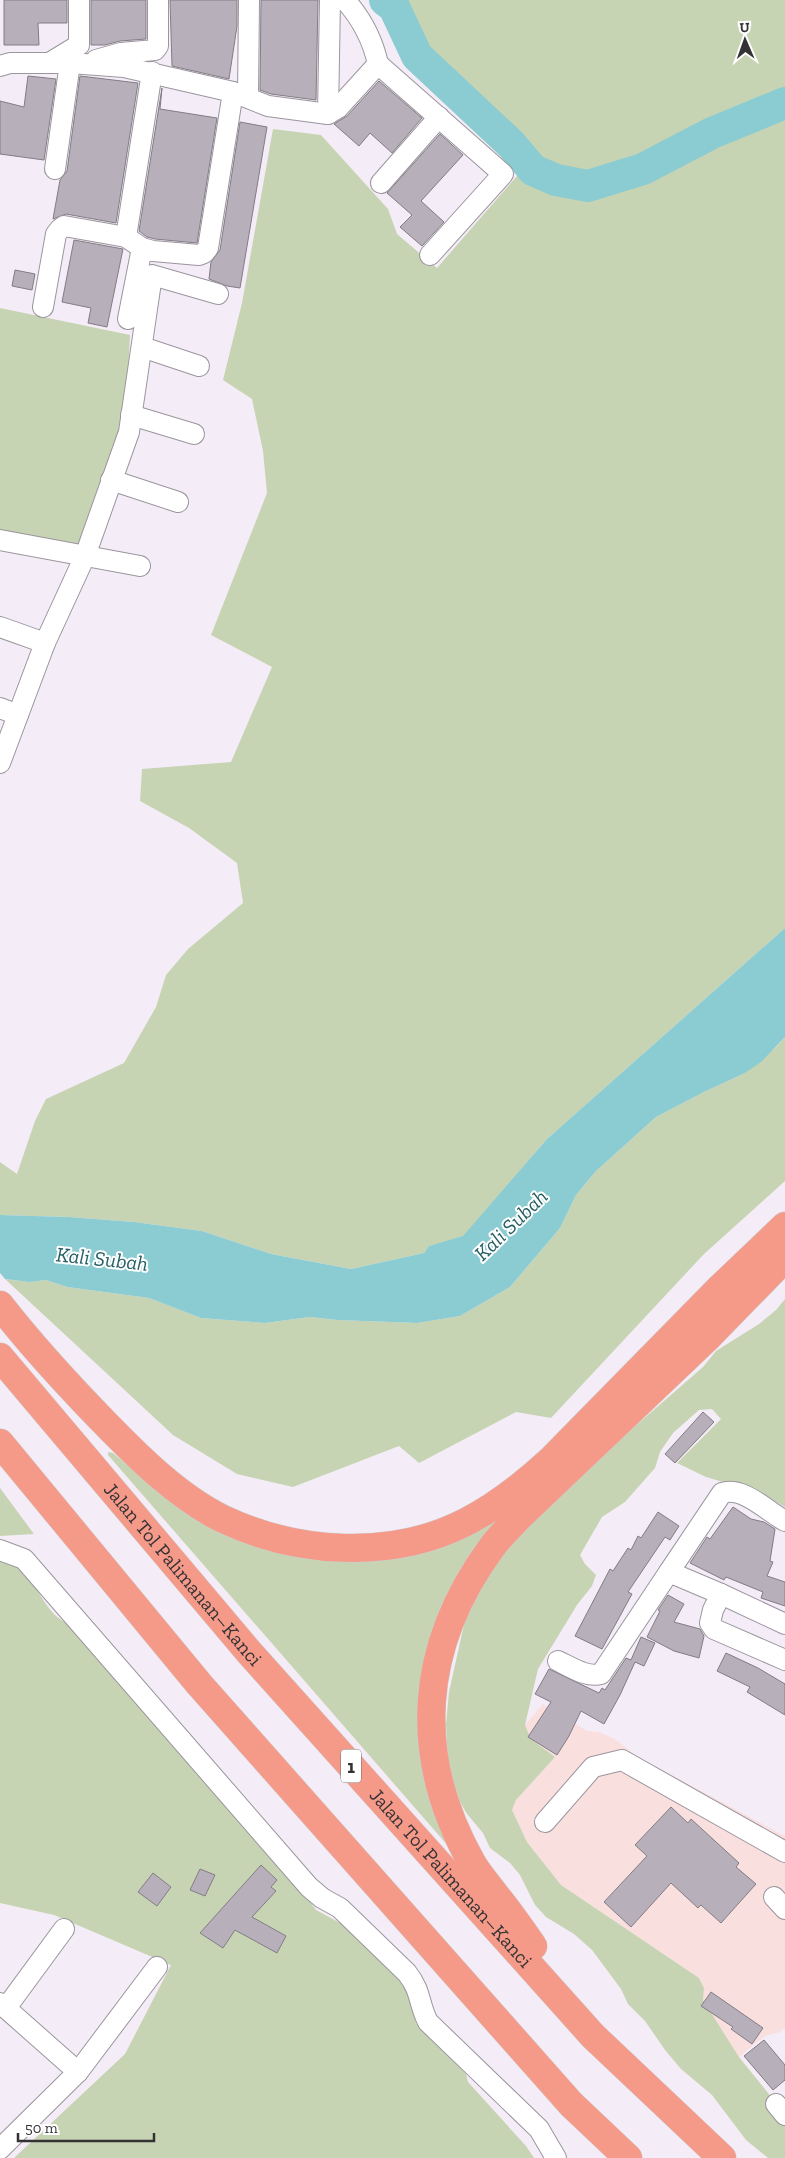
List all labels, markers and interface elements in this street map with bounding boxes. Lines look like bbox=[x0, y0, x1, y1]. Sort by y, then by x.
north arrow bbox=[720, 15, 770, 65]
text: U bbox=[739, 19, 750, 36]
water label: Kali Subah bbox=[469, 1184, 552, 1266]
water label: Kali Subah bbox=[55, 1241, 149, 1276]
street label: Jalan Tol Palimanan–Kanci bbox=[99, 1478, 268, 1671]
road number: 1 bbox=[341, 1750, 361, 1782]
street label: Jalan Tol Palimanan–Kanci bbox=[365, 1783, 538, 1972]
scale bar bbox=[18, 2110, 154, 2142]
text: 50 m bbox=[25, 2119, 58, 2137]

